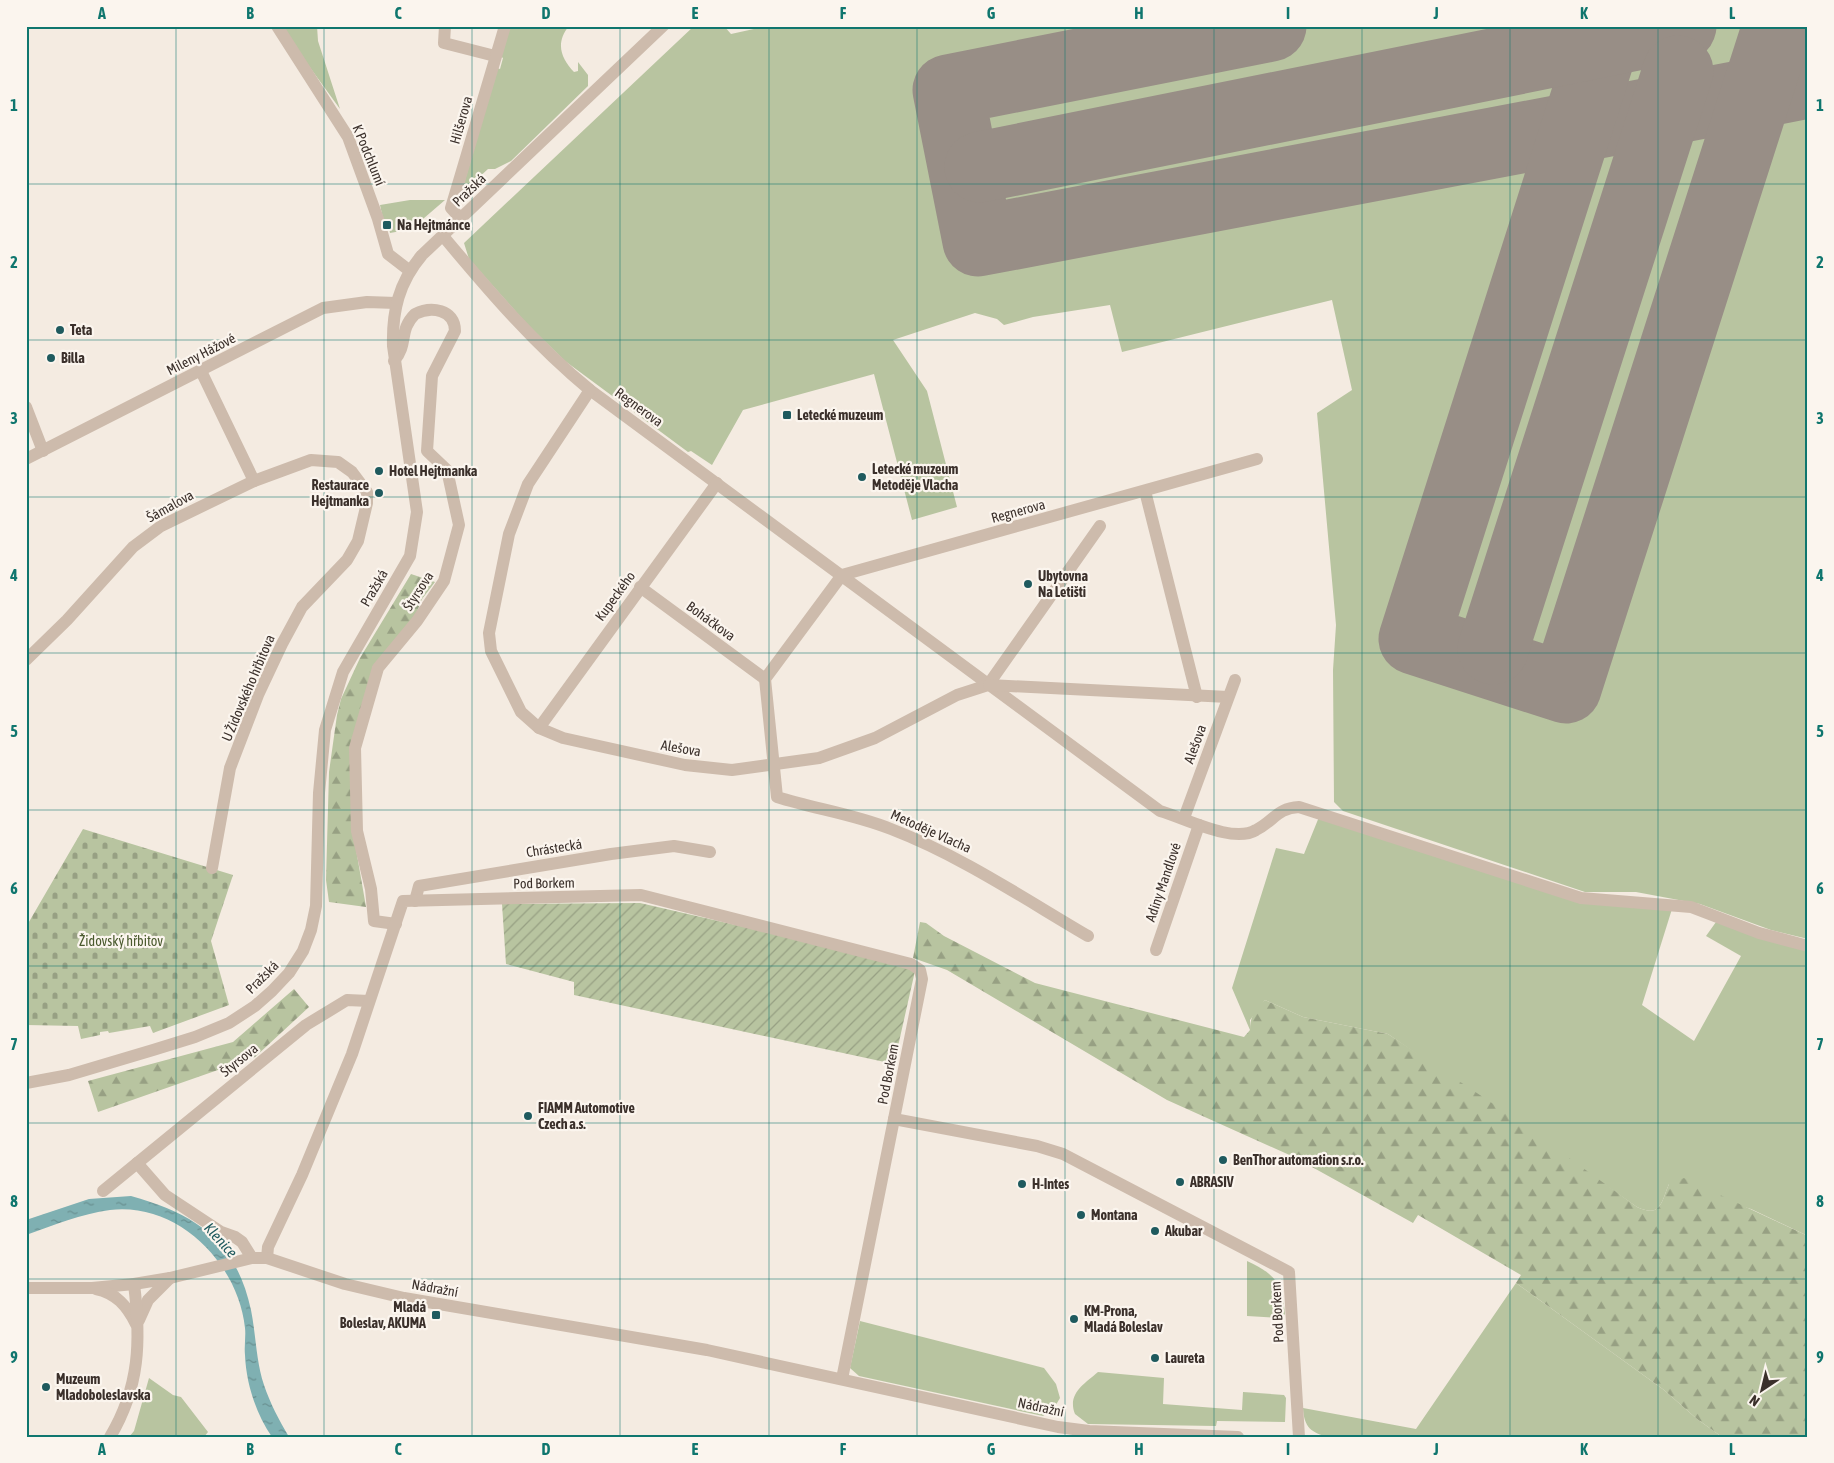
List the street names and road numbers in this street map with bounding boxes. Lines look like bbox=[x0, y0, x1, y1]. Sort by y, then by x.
street label: Hilšerova bbox=[447, 94, 475, 146]
street label: K Podchlumí bbox=[350, 122, 388, 188]
street label: Pražská bbox=[449, 170, 489, 210]
street label: Mileny Hážové bbox=[164, 330, 238, 378]
street label: Regnerova bbox=[612, 384, 666, 430]
street label: Šámalova bbox=[144, 487, 196, 525]
street label: Regnerova bbox=[989, 496, 1047, 526]
street label: Pražská bbox=[357, 567, 391, 609]
street label: Štyrsova bbox=[399, 568, 437, 614]
street label: Kupeckého bbox=[592, 568, 638, 624]
street label: Boháčkova bbox=[684, 598, 738, 644]
street label: U Židovského hřbitova bbox=[218, 632, 278, 744]
street label: Alešova bbox=[1181, 722, 1209, 766]
street label: Alešova bbox=[660, 737, 702, 759]
street label: Metoděje Vlacha bbox=[888, 806, 974, 856]
street label: Chrástecká bbox=[525, 836, 583, 860]
street label: Adiny Mandlové bbox=[1142, 840, 1184, 924]
street label: Pod Borkem bbox=[513, 874, 575, 892]
street label: Pražská bbox=[242, 957, 282, 997]
street label: Štyrsova bbox=[217, 1040, 261, 1080]
street label: Pod Borkem bbox=[874, 1042, 902, 1106]
street label: Nádražní bbox=[411, 1276, 459, 1300]
street label: Pod Borkem bbox=[1267, 1281, 1287, 1343]
street label: Nádražní bbox=[1016, 1394, 1066, 1420]

